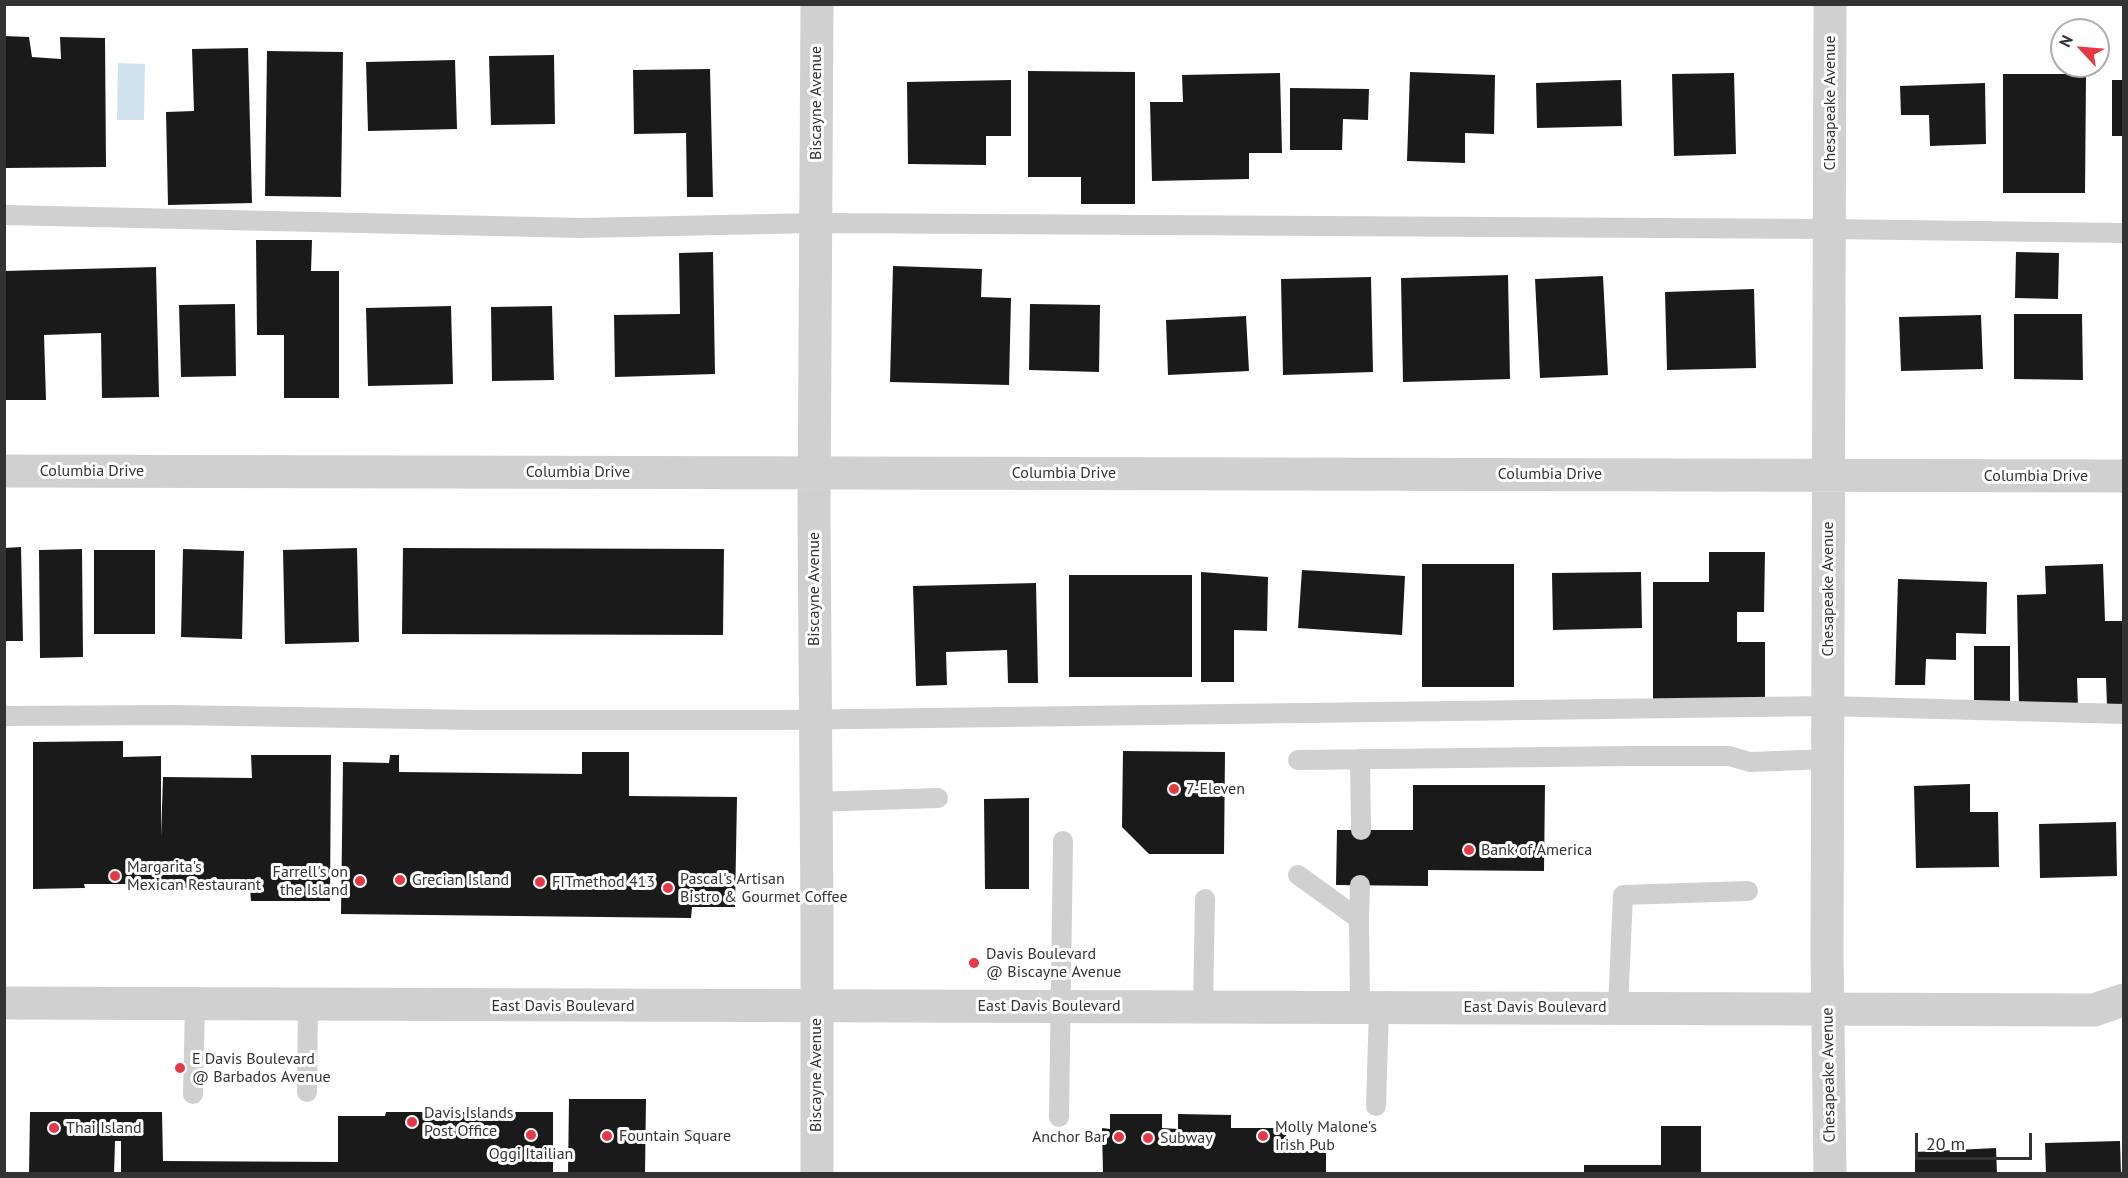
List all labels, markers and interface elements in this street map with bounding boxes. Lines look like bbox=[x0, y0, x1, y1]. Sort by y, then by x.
north arrow bbox=[2050, 18, 2110, 78]
text: N bbox=[2054, 32, 2077, 50]
street label: Chesapeake Avenue bbox=[1820, 35, 1840, 171]
street label: Biscayne Avenue bbox=[806, 46, 826, 160]
street label: Columbia Drive bbox=[40, 461, 144, 481]
street label: Columbia Drive bbox=[526, 462, 630, 482]
street label: Columbia Drive bbox=[1012, 463, 1116, 483]
street label: Columbia Drive bbox=[1498, 464, 1602, 484]
street label: Columbia Drive bbox=[1984, 466, 2088, 486]
street label: Chesapeake Avenue bbox=[1818, 521, 1838, 657]
street label: Biscayne Avenue bbox=[804, 532, 824, 646]
place label: 7-Eleven bbox=[1186, 779, 1245, 799]
marker: 7-Eleven bbox=[1167, 782, 1181, 796]
place label: Bank of America bbox=[1481, 840, 1592, 860]
marker: Bank of America bbox=[1462, 843, 1476, 857]
place label: Margarita's Mexican Restaurant bbox=[127, 857, 261, 895]
place label: Farrell's on the Island bbox=[273, 862, 348, 900]
marker: Margarita's Mexican Restaurant bbox=[108, 869, 122, 883]
place label: Pascal's Artisan Bistro & Gourmet Coffee bbox=[680, 869, 848, 907]
place label: Grecian Island bbox=[412, 870, 509, 890]
place label: FITmethod 413 bbox=[552, 872, 655, 892]
marker: Grecian Island bbox=[393, 873, 407, 887]
marker: Farrell's on the Island bbox=[353, 874, 367, 888]
marker: FITmethod 413 bbox=[533, 875, 547, 889]
marker: Pascal's Artisan Bistro & Gourmet Coffee bbox=[661, 881, 675, 895]
place label: Davis Boulevard @ Biscayne Avenue bbox=[986, 944, 1121, 982]
marker: Davis Boulevard @ Biscayne Avenue bbox=[967, 956, 981, 970]
street label: East Davis Boulevard bbox=[491, 996, 635, 1016]
street label: East Davis Boulevard bbox=[977, 996, 1121, 1016]
street label: East Davis Boulevard bbox=[1463, 997, 1607, 1017]
street label: Chesapeake Avenue bbox=[1818, 1007, 1840, 1143]
street label: Biscayne Avenue bbox=[806, 1018, 826, 1132]
place label: E Davis Boulevard @ Barbados Avenue bbox=[192, 1049, 331, 1087]
marker: E Davis Boulevard @ Barbados Avenue bbox=[173, 1061, 187, 1075]
place label: Davis Islands Post Office bbox=[424, 1103, 514, 1141]
marker: Davis Islands Post Office bbox=[405, 1115, 419, 1129]
place label: Molly Malone's Irish Pub bbox=[1275, 1117, 1377, 1155]
place label: Thai Island bbox=[66, 1118, 141, 1138]
marker: Thai Island bbox=[47, 1121, 61, 1135]
scale bar bbox=[1918, 1121, 2035, 1159]
place label: Fountain Square bbox=[619, 1126, 731, 1146]
place label: Anchor Bar bbox=[1032, 1127, 1107, 1147]
marker: Oggi Itailian bbox=[524, 1128, 538, 1142]
place label: Subway bbox=[1160, 1128, 1213, 1148]
marker: Fountain Square bbox=[600, 1129, 614, 1143]
marker: Molly Malone's Irish Pub bbox=[1256, 1129, 1270, 1143]
marker: Anchor Bar bbox=[1112, 1130, 1126, 1144]
marker: Subway bbox=[1141, 1131, 1155, 1145]
text: 20 m bbox=[1926, 1132, 1965, 1155]
place label: Oggi Itailian bbox=[489, 1144, 573, 1164]

